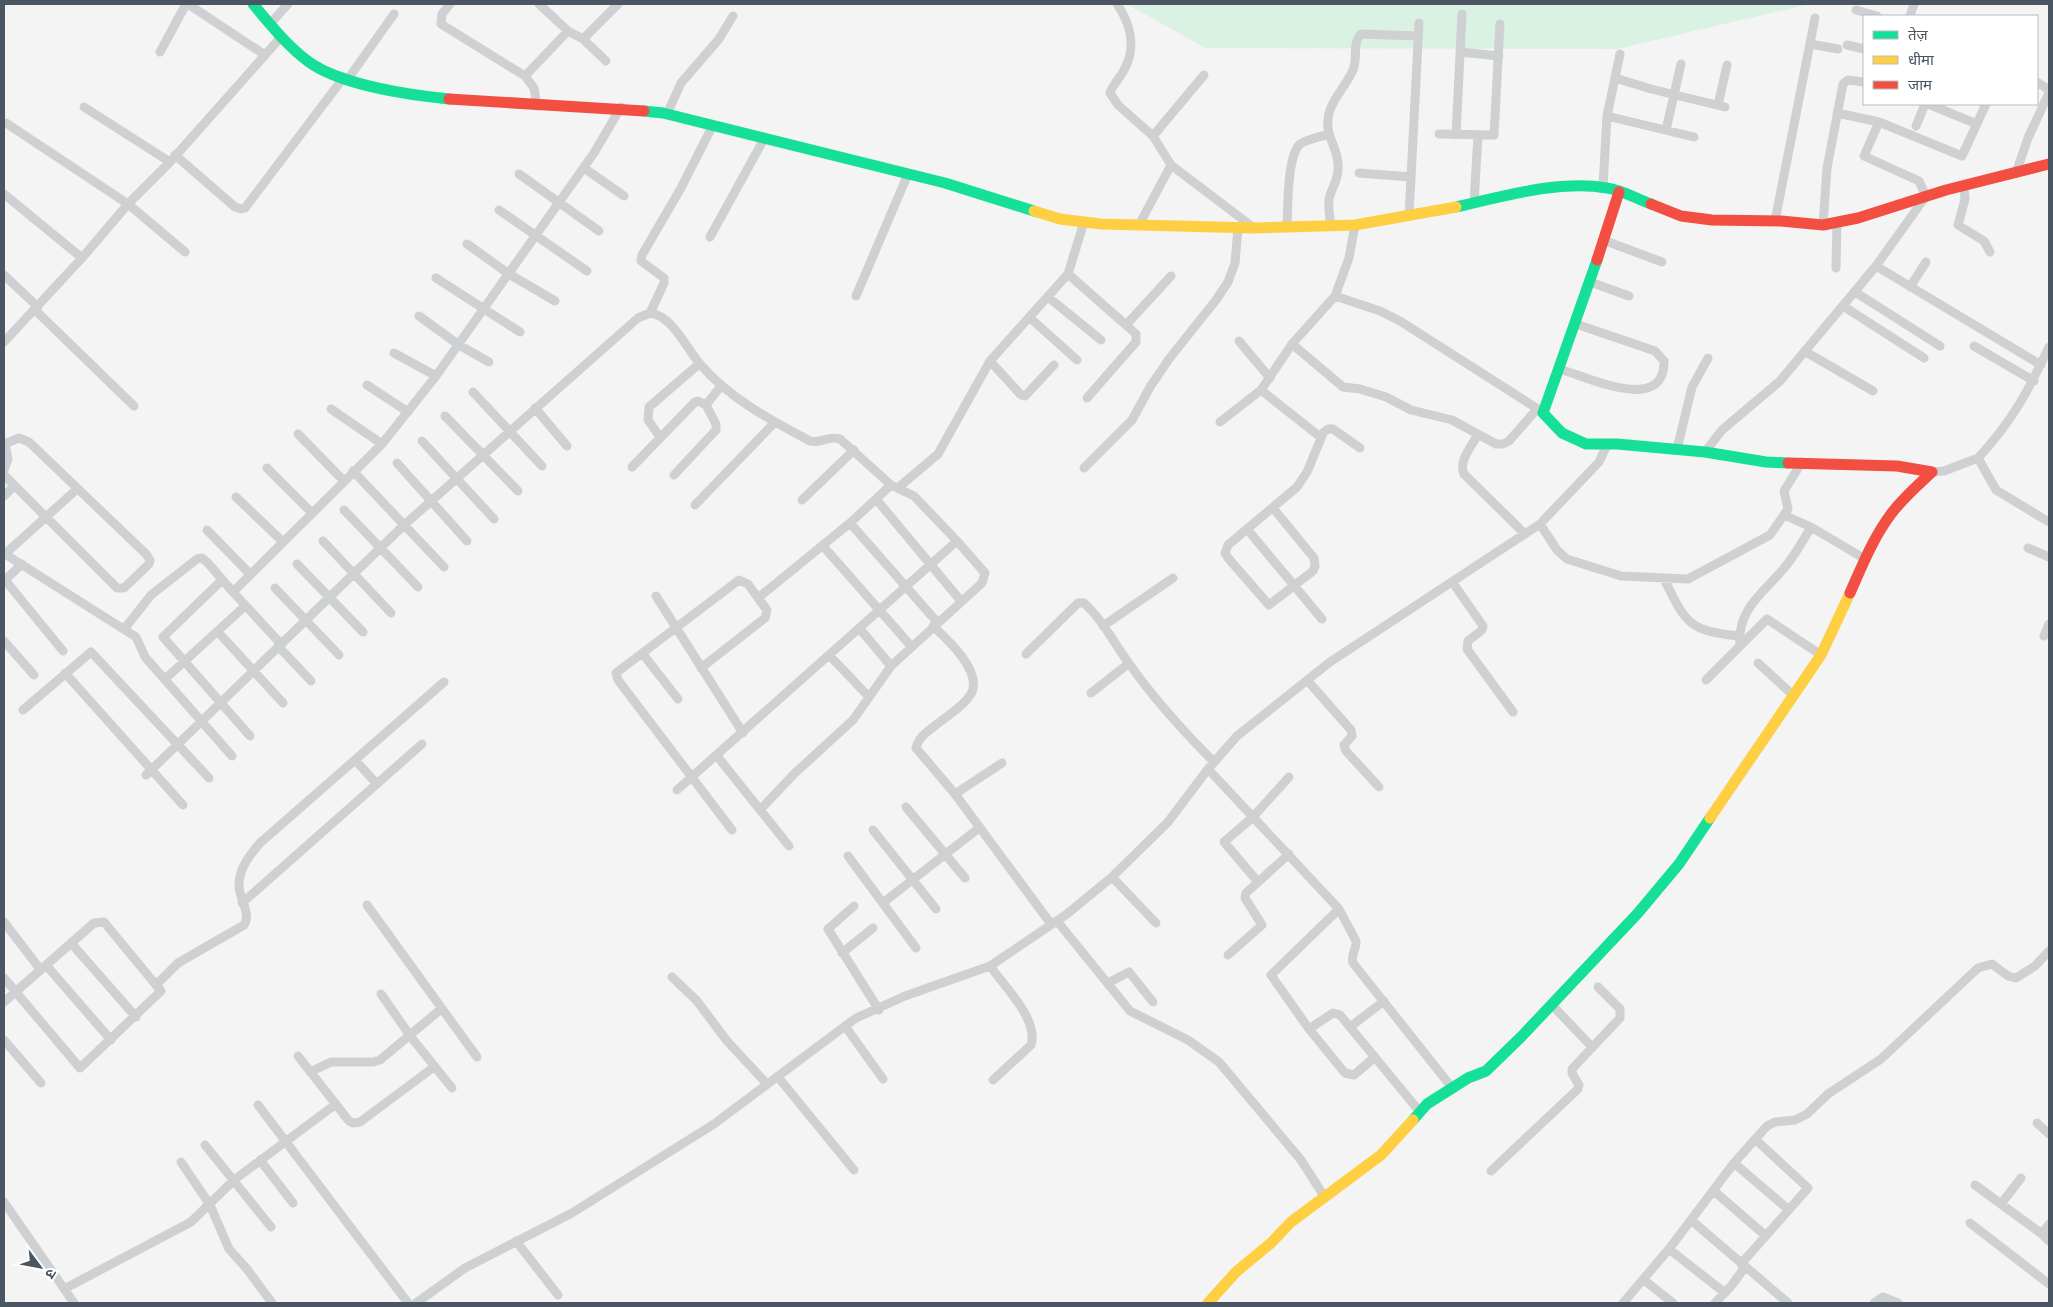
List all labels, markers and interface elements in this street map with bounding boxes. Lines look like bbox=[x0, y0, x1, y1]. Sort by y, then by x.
legend bbox=[1863, 15, 2038, 105]
text: तेज़ bbox=[1908, 25, 1929, 43]
text: धीमा bbox=[1908, 50, 1935, 68]
text: जाम bbox=[1908, 75, 1933, 93]
north arrow bbox=[15, 1242, 65, 1292]
text: उ bbox=[42, 1266, 61, 1283]

